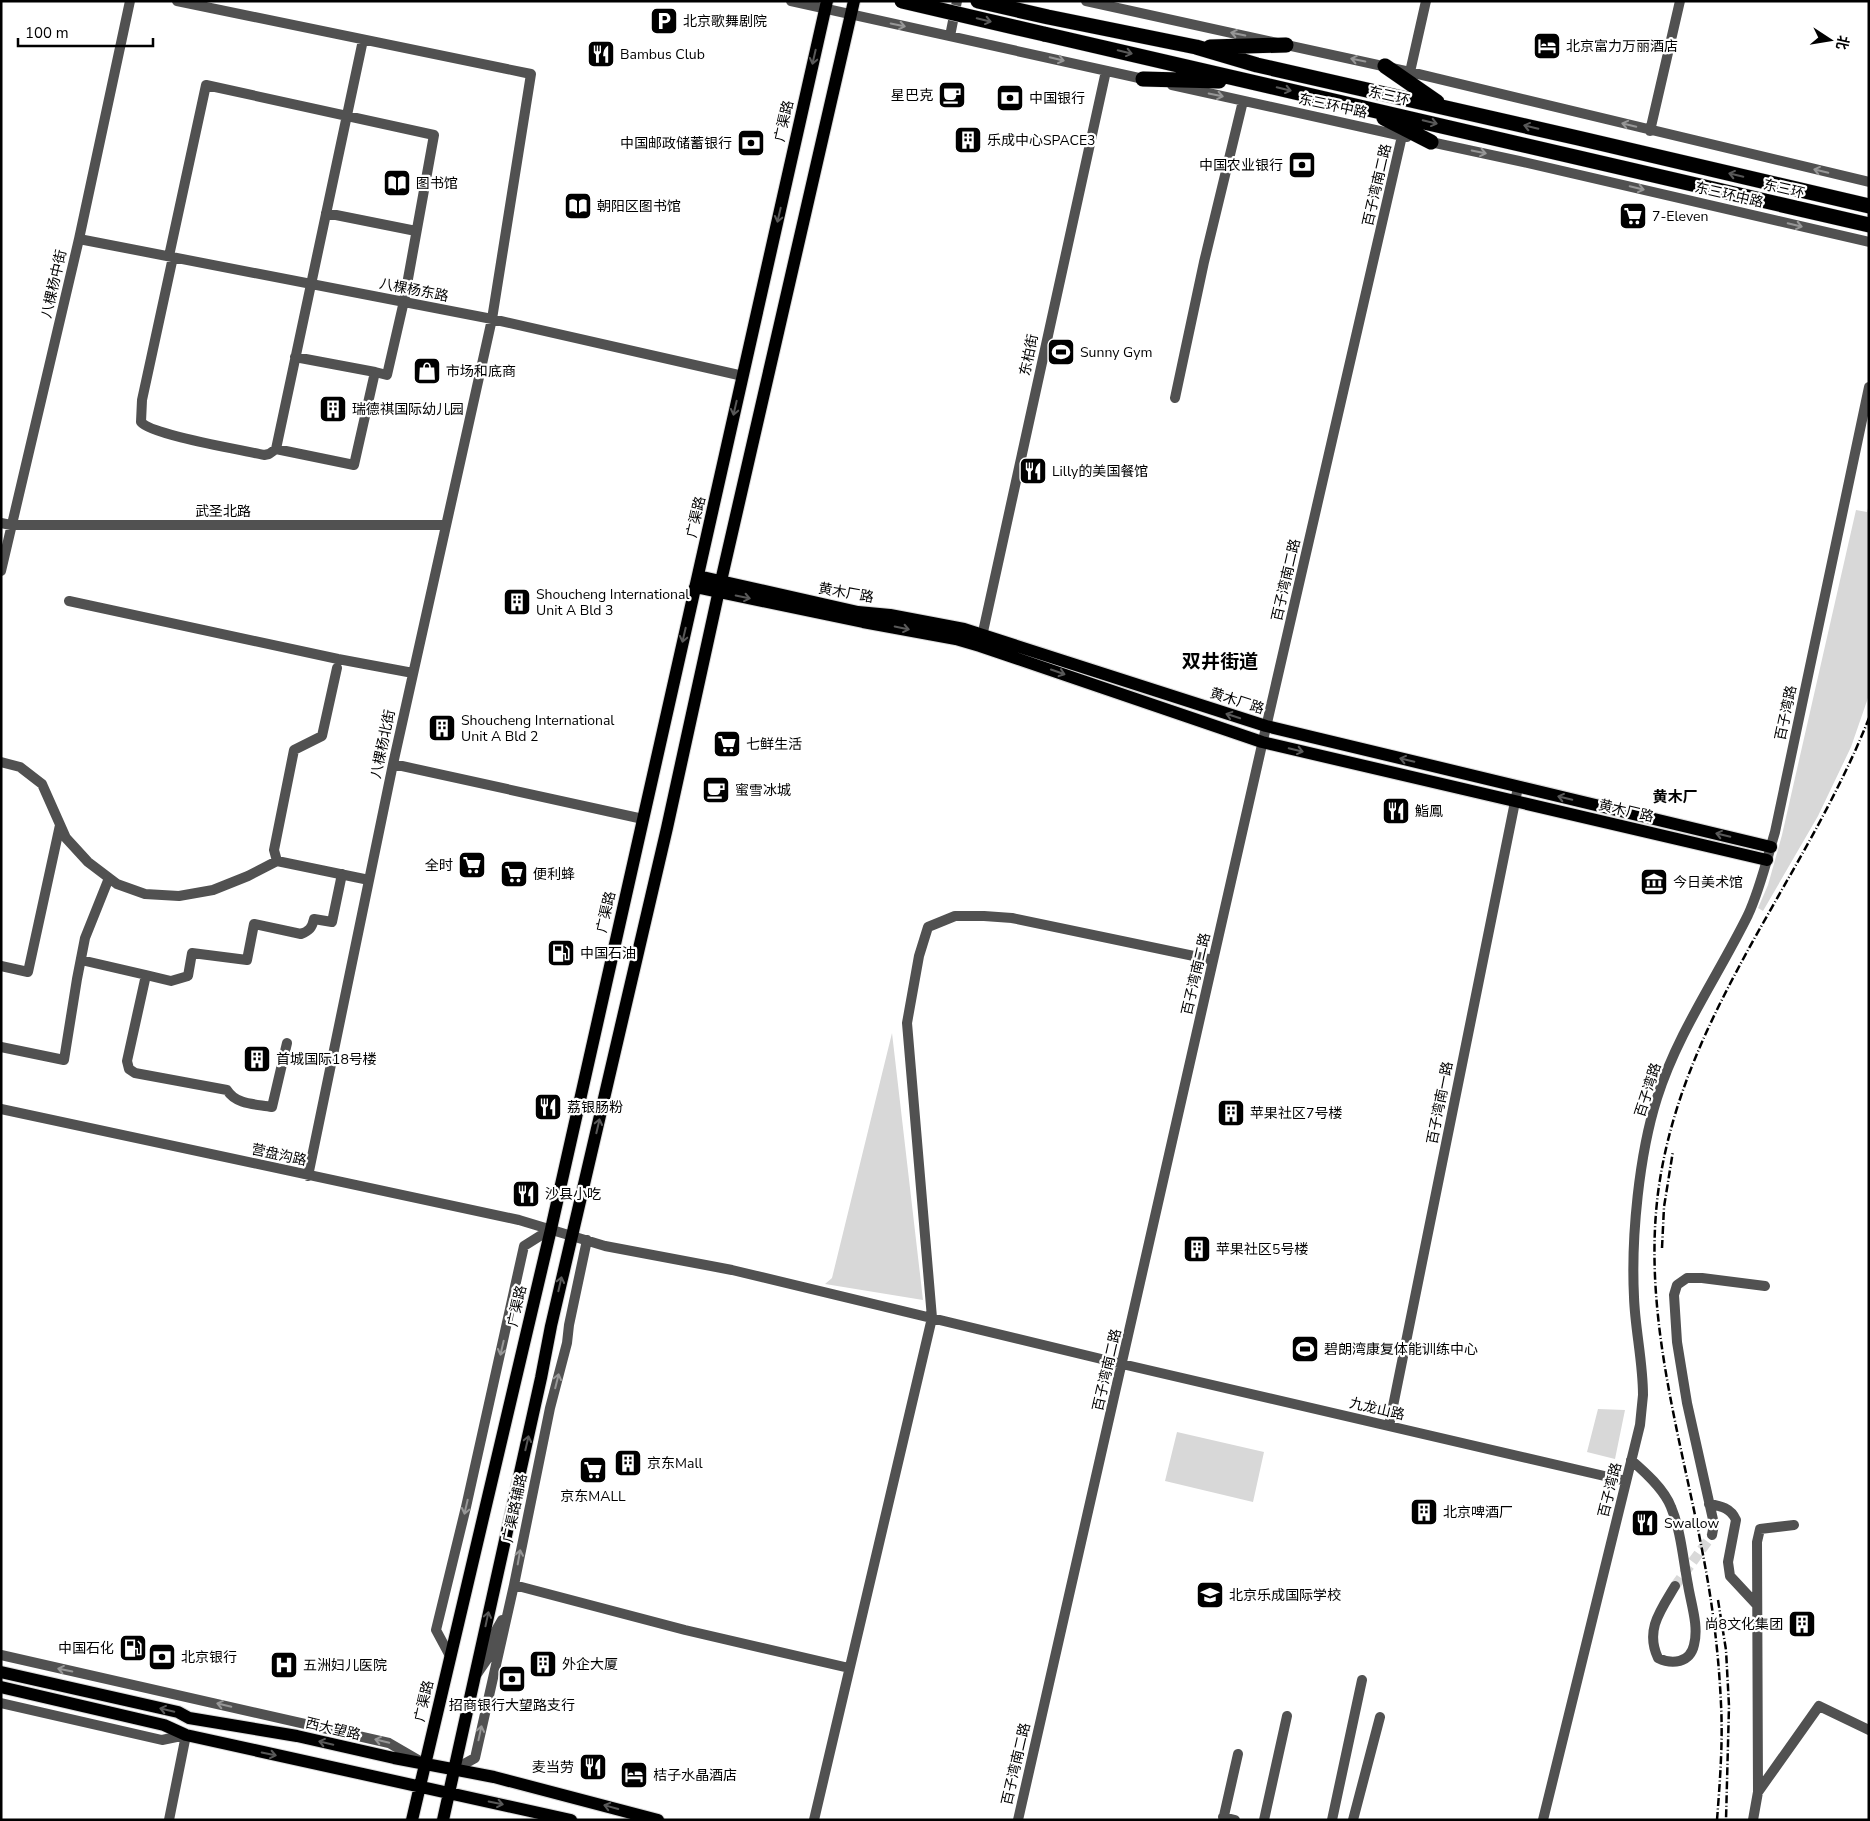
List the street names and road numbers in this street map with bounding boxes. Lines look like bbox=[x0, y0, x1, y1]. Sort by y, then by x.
street label: 东三环 bbox=[1366, 82, 1412, 110]
street label: 东三环中路 bbox=[1297, 89, 1369, 123]
street label: 广渠路 bbox=[770, 98, 798, 144]
street label: 百子湾南二路 bbox=[1358, 142, 1396, 228]
street label: 东三环 bbox=[1761, 175, 1807, 203]
street label: 东三环中路 bbox=[1693, 178, 1765, 212]
street label: 八棵杨中街 bbox=[37, 248, 71, 320]
street label: 八棵杨东路 bbox=[378, 274, 450, 306]
street label: 东柏街 bbox=[1015, 332, 1043, 378]
street label: 广渠路 bbox=[682, 494, 710, 540]
street label: 武圣北路 bbox=[195, 502, 251, 521]
street label: 百子湾南二路 bbox=[1267, 537, 1305, 623]
street label: 黄木厂路 bbox=[817, 579, 875, 607]
street label: 黄木厂路 bbox=[1207, 683, 1267, 719]
street label: 百子湾路 bbox=[1771, 684, 1801, 742]
street label: 八棵杨北街 bbox=[366, 708, 400, 780]
street label: 黄木厂路 bbox=[1597, 795, 1655, 827]
street label: 广渠路 bbox=[592, 889, 620, 935]
street label: 百子湾南二路 bbox=[1177, 931, 1215, 1017]
street label: 百子湾南一路 bbox=[1423, 1060, 1457, 1146]
street label: 百子湾路 bbox=[1630, 1060, 1666, 1120]
street label: 营盘沟路 bbox=[250, 1140, 308, 1170]
street label: 广渠路 bbox=[503, 1283, 531, 1329]
street label: 百子湾南二路 bbox=[1088, 1327, 1126, 1413]
street label: 九龙山路 bbox=[1348, 1393, 1406, 1425]
street label: 百子湾路 bbox=[1594, 1461, 1626, 1519]
street label: 广渠路辅路 bbox=[498, 1472, 532, 1544]
street label: 广渠路 bbox=[410, 1678, 438, 1724]
street label: 西大望路 bbox=[304, 1713, 362, 1745]
street label: 百子湾南二路 bbox=[997, 1721, 1035, 1807]

